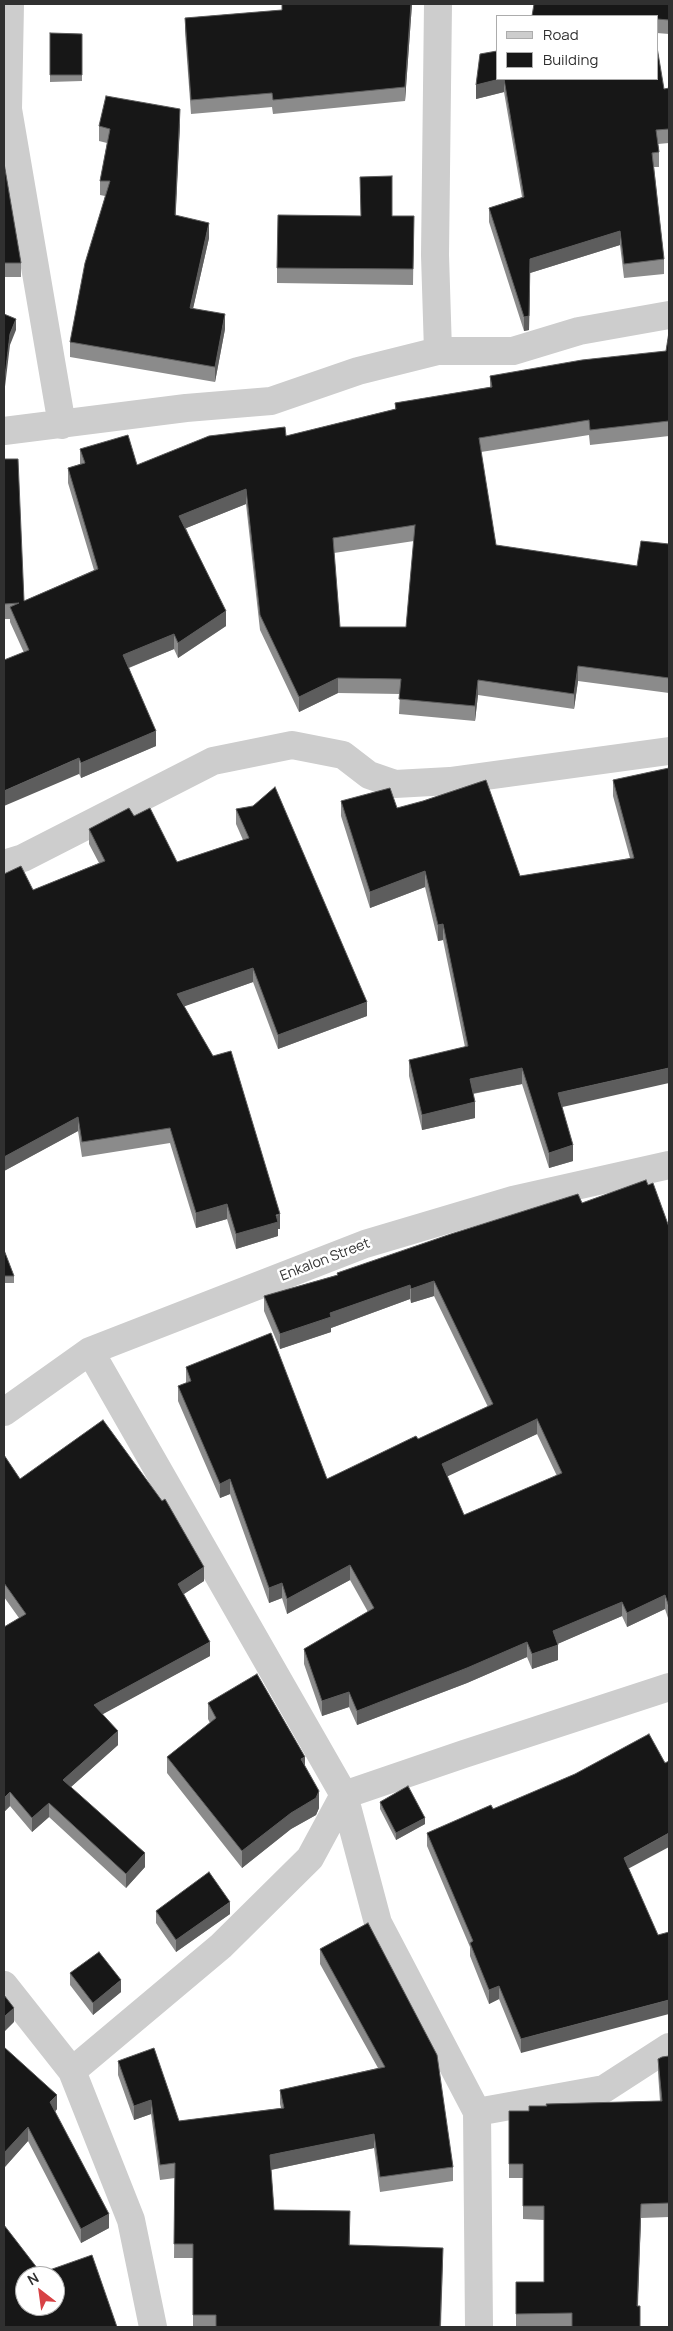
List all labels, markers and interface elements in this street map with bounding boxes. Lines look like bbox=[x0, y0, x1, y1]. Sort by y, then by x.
legend bbox=[496, 15, 658, 80]
text: Road bbox=[543, 24, 579, 45]
text: Building bbox=[543, 49, 598, 70]
street label: Enkalon Street bbox=[278, 1235, 372, 1285]
north arrow bbox=[15, 2266, 65, 2316]
text: N bbox=[24, 2268, 42, 2289]

